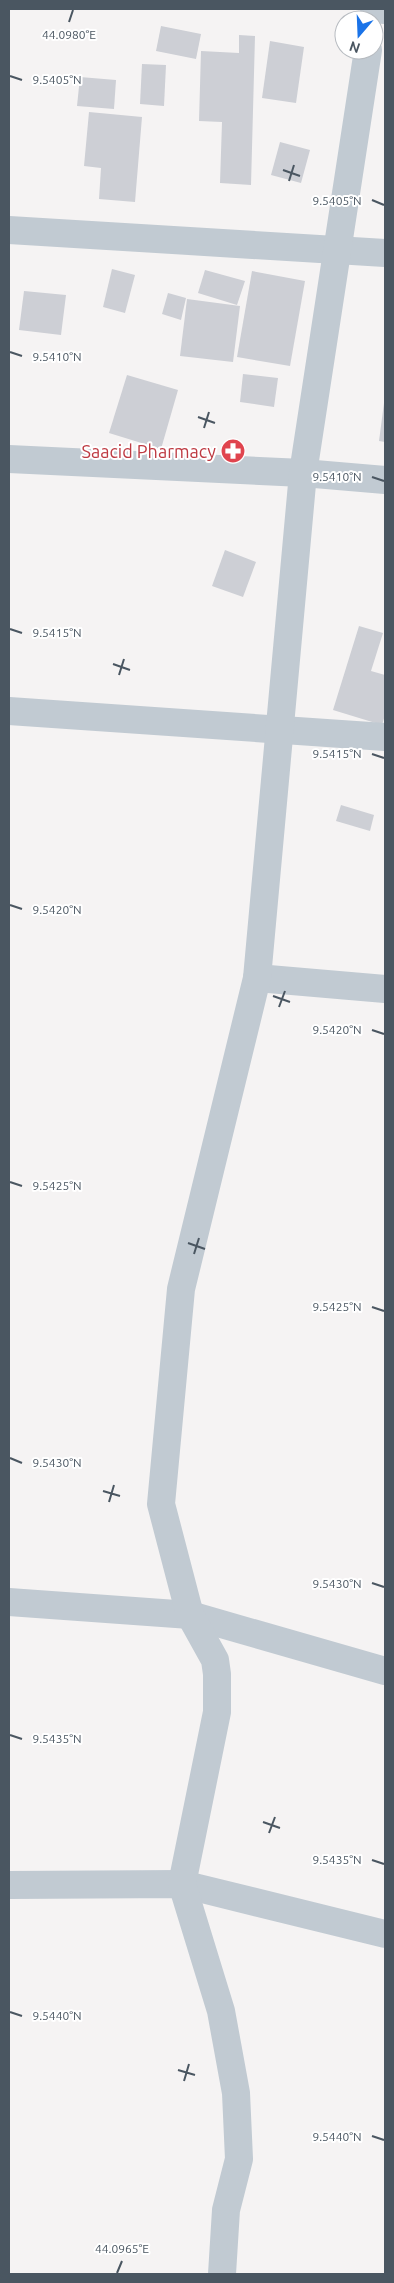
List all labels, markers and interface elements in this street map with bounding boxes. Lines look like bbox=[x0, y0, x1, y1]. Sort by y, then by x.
north arrow bbox=[334, 10, 384, 60]
text: 44.0980°E bbox=[42, 28, 96, 41]
text: N bbox=[347, 38, 362, 57]
text: 9.5405°N bbox=[32, 73, 82, 86]
text: 9.5405°N bbox=[312, 194, 362, 207]
text: 9.5410°N bbox=[32, 350, 82, 363]
pharmacy icon: Saacid Pharmacy bbox=[220, 438, 246, 464]
place label: Saacid Pharmacy bbox=[82, 441, 216, 461]
text: 9.5410°N bbox=[312, 470, 362, 483]
text: 9.5415°N bbox=[32, 626, 82, 639]
text: 9.5415°N bbox=[312, 747, 362, 760]
text: 9.5420°N bbox=[32, 903, 82, 916]
text: 9.5420°N bbox=[312, 1023, 362, 1036]
text: 9.5425°N bbox=[32, 1179, 82, 1192]
text: 9.5425°N bbox=[312, 1300, 362, 1313]
text: 9.5430°N bbox=[32, 1456, 82, 1469]
text: 9.5430°N bbox=[312, 1577, 362, 1590]
text: 9.5435°N bbox=[32, 1732, 82, 1745]
text: 9.5435°N bbox=[312, 1853, 362, 1866]
text: 9.5440°N bbox=[32, 2009, 82, 2022]
text: 9.5440°N bbox=[312, 2130, 362, 2143]
text: 44.0965°E bbox=[95, 2242, 149, 2255]

